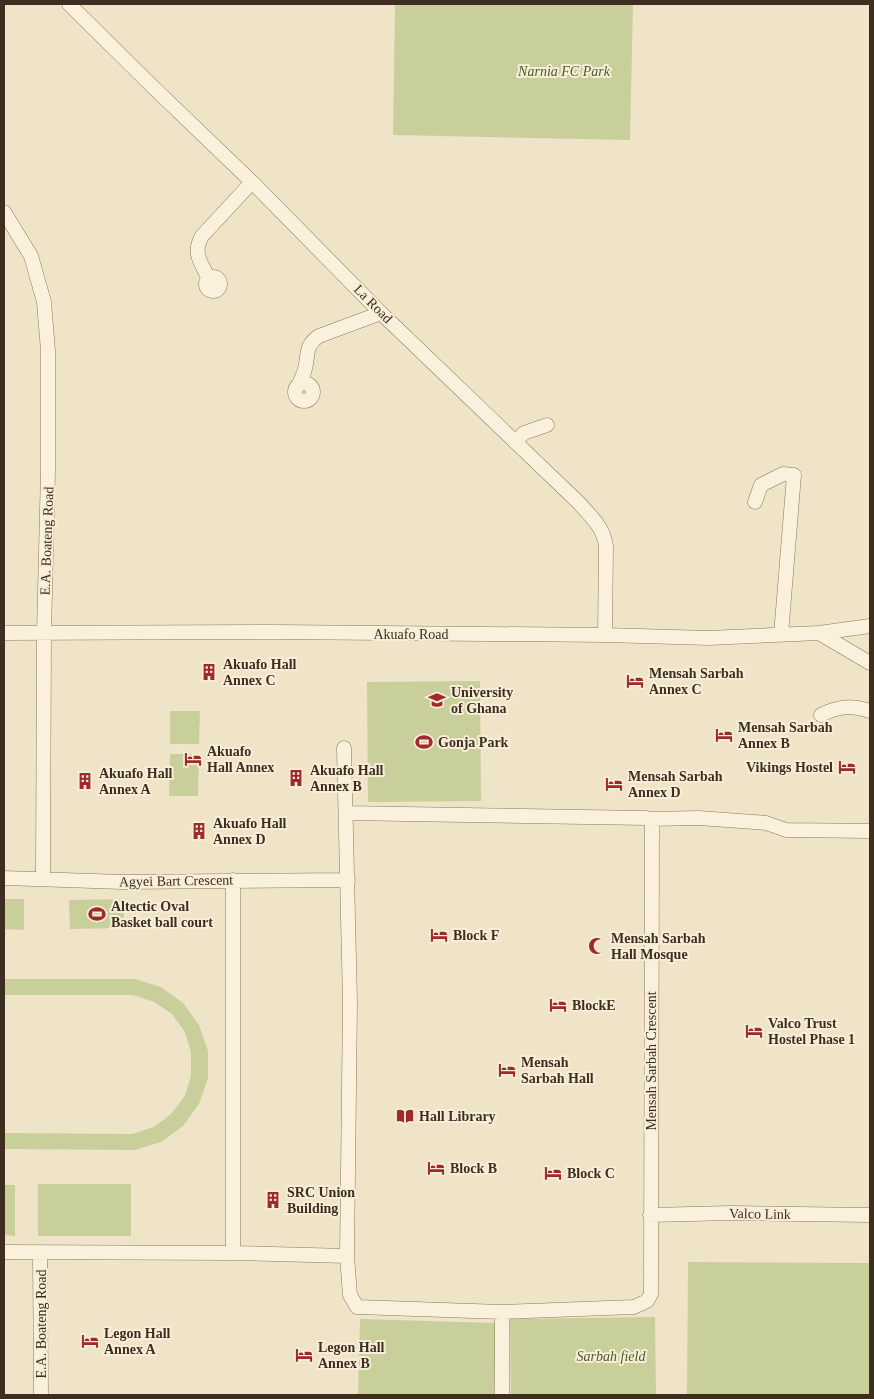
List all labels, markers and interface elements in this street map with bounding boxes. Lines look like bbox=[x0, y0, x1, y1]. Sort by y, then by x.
park label: Narnia FC Park bbox=[517, 64, 611, 79]
street label: La Road bbox=[351, 282, 395, 326]
street label: E.A. Boateng Road bbox=[38, 486, 56, 596]
street label: Akuafo Road bbox=[373, 627, 449, 642]
place label: Akuafo Hall Annex C bbox=[223, 657, 297, 688]
building icon: Akuafo Hall Annex C bbox=[199, 662, 219, 682]
place label: Mensah Sarbah Annex C bbox=[649, 666, 744, 697]
hotel icon: Mensah Sarbah Annex C bbox=[625, 671, 645, 691]
place label: University of Ghana bbox=[451, 685, 513, 716]
school or university icon: University of Ghana bbox=[427, 690, 447, 710]
place label: Mensah Sarbah Annex B bbox=[738, 720, 833, 751]
hotel icon: Mensah Sarbah Annex B bbox=[714, 725, 734, 745]
sports icon: Gonja Park bbox=[414, 732, 434, 752]
place label: Gonja Park bbox=[438, 735, 509, 750]
place label: Akuafo Hall Annex bbox=[207, 744, 274, 775]
hotel icon: Akuafo Hall Annex bbox=[183, 749, 203, 769]
hotel icon: Vikings Hostel bbox=[837, 757, 857, 777]
place label: Vikings Hostel bbox=[746, 760, 833, 775]
place label: Akuafo Hall Annex B bbox=[310, 763, 384, 794]
place label: Akuafo Hall Annex A bbox=[99, 766, 173, 797]
building icon: Akuafo Hall Annex B bbox=[286, 768, 306, 788]
place label: Mensah Sarbah Annex D bbox=[628, 769, 723, 800]
building icon: Akuafo Hall Annex A bbox=[75, 771, 95, 791]
hotel icon: Mensah Sarbah Annex D bbox=[604, 774, 624, 794]
place label: Akuafo Hall Annex D bbox=[213, 816, 287, 847]
building icon: Akuafo Hall Annex D bbox=[189, 821, 209, 841]
street label: Agyei Bart Crescent bbox=[119, 873, 233, 889]
place label: Altectic Oval Basket ball court bbox=[111, 899, 213, 930]
sports icon: Altectic Oval Basket ball court bbox=[87, 904, 107, 924]
hotel icon: Block F bbox=[429, 925, 449, 945]
place label: Block F bbox=[453, 928, 499, 943]
place label: Mensah Sarbah Hall Mosque bbox=[611, 931, 706, 962]
mosque icon: Mensah Sarbah Hall Mosque bbox=[587, 936, 607, 956]
street label: Mensah Sarbah Crescent bbox=[644, 991, 659, 1131]
hotel icon: BlockE bbox=[548, 995, 568, 1015]
place label: BlockE bbox=[572, 998, 616, 1013]
place label: Valco Trust Hostel Phase 1 bbox=[768, 1016, 855, 1047]
hotel icon: Valco Trust Hostel Phase 1 bbox=[744, 1021, 764, 1041]
place label: Mensah Sarbah Hall bbox=[521, 1055, 594, 1086]
hotel icon: Mensah Sarbah Hall bbox=[497, 1060, 517, 1080]
library icon: Hall Library bbox=[395, 1106, 415, 1126]
place label: Hall Library bbox=[419, 1109, 496, 1124]
hotel icon: Block B bbox=[426, 1158, 446, 1178]
place label: Block B bbox=[450, 1161, 497, 1176]
hotel icon: Block C bbox=[543, 1163, 563, 1183]
place label: Block C bbox=[567, 1166, 615, 1181]
place label: SRC Union Building bbox=[287, 1185, 355, 1216]
building icon: SRC Union Building bbox=[263, 1190, 283, 1210]
street label: Valco Link bbox=[729, 1206, 791, 1222]
street label: E.A. Boateng Road bbox=[34, 1270, 49, 1378]
place label: Legon Hall Annex A bbox=[104, 1326, 171, 1357]
hotel icon: Legon Hall Annex A bbox=[80, 1331, 100, 1351]
place label: Legon Hall Annex B bbox=[318, 1340, 385, 1371]
hotel icon: Legon Hall Annex B bbox=[294, 1345, 314, 1365]
park label: Sarbah field bbox=[577, 1349, 646, 1364]

